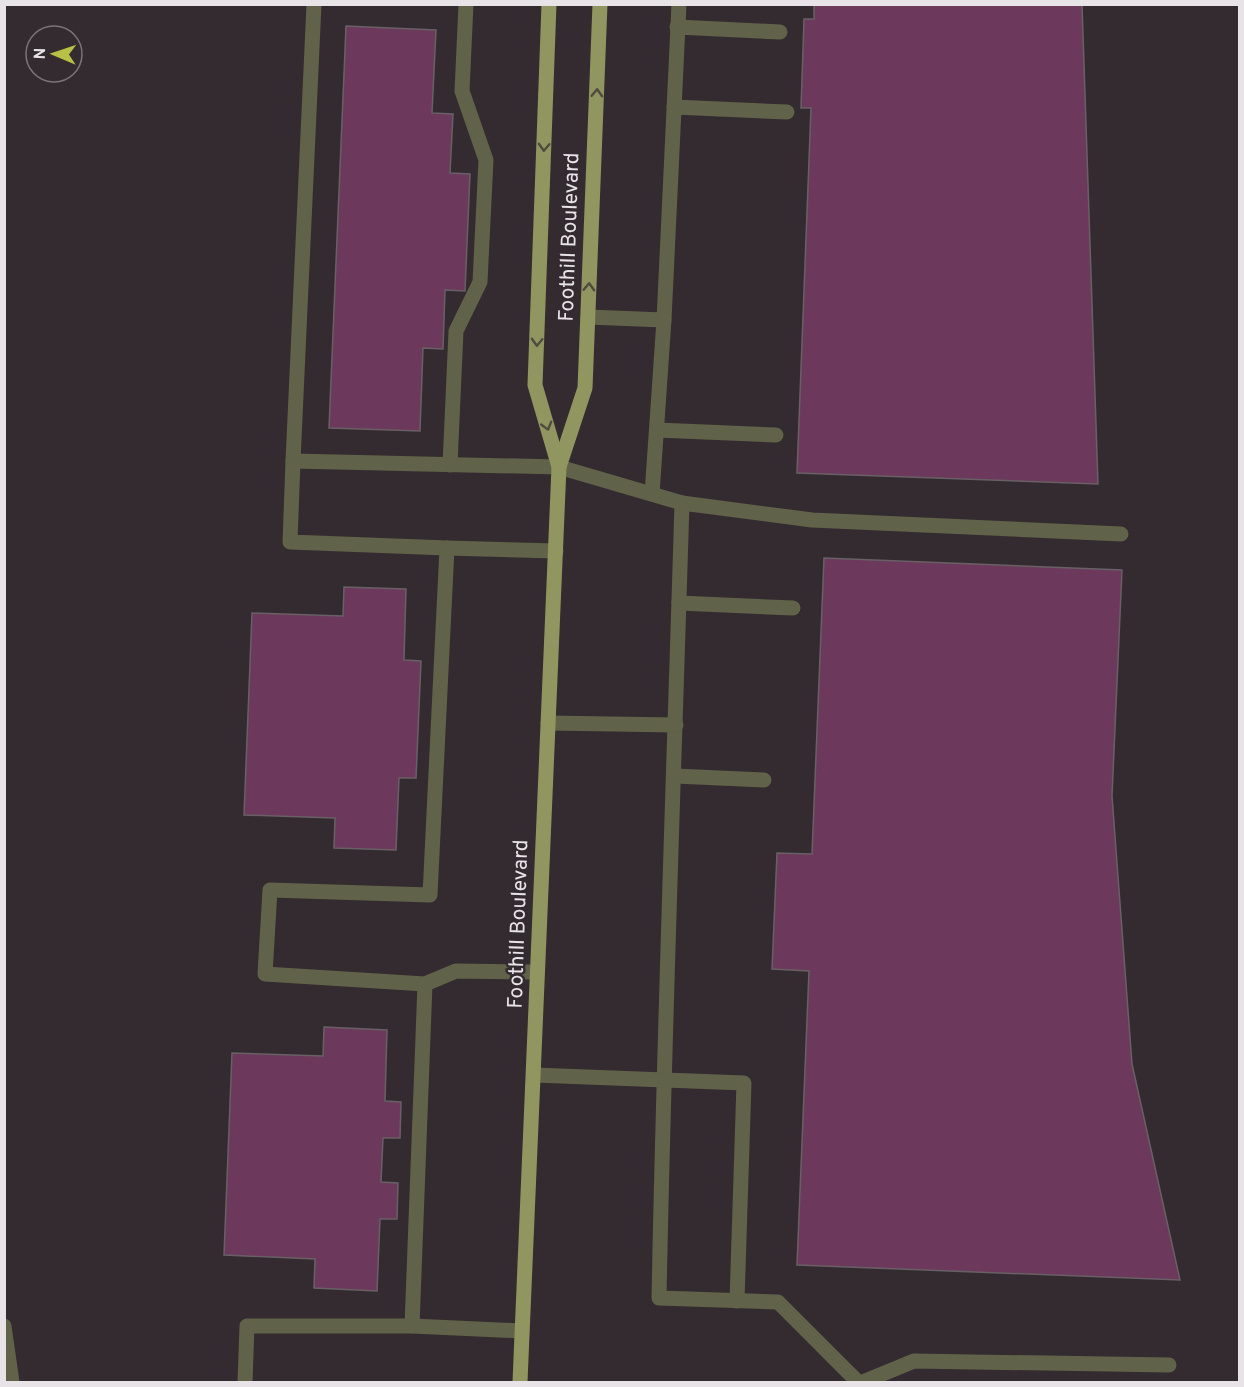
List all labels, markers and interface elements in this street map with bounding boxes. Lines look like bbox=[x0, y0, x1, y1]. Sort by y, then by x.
north arrow bbox=[24, 24, 84, 84]
text: N bbox=[31, 47, 51, 60]
one-way arrow bbox=[590, 88, 603, 97]
one-way arrow bbox=[537, 142, 550, 151]
street label: Foothill Boulevard bbox=[554, 152, 586, 322]
one-way arrow bbox=[583, 283, 595, 292]
one-way arrow bbox=[530, 337, 543, 346]
one-way arrow bbox=[540, 420, 552, 431]
street label: Foothill Boulevard bbox=[503, 839, 535, 1009]

